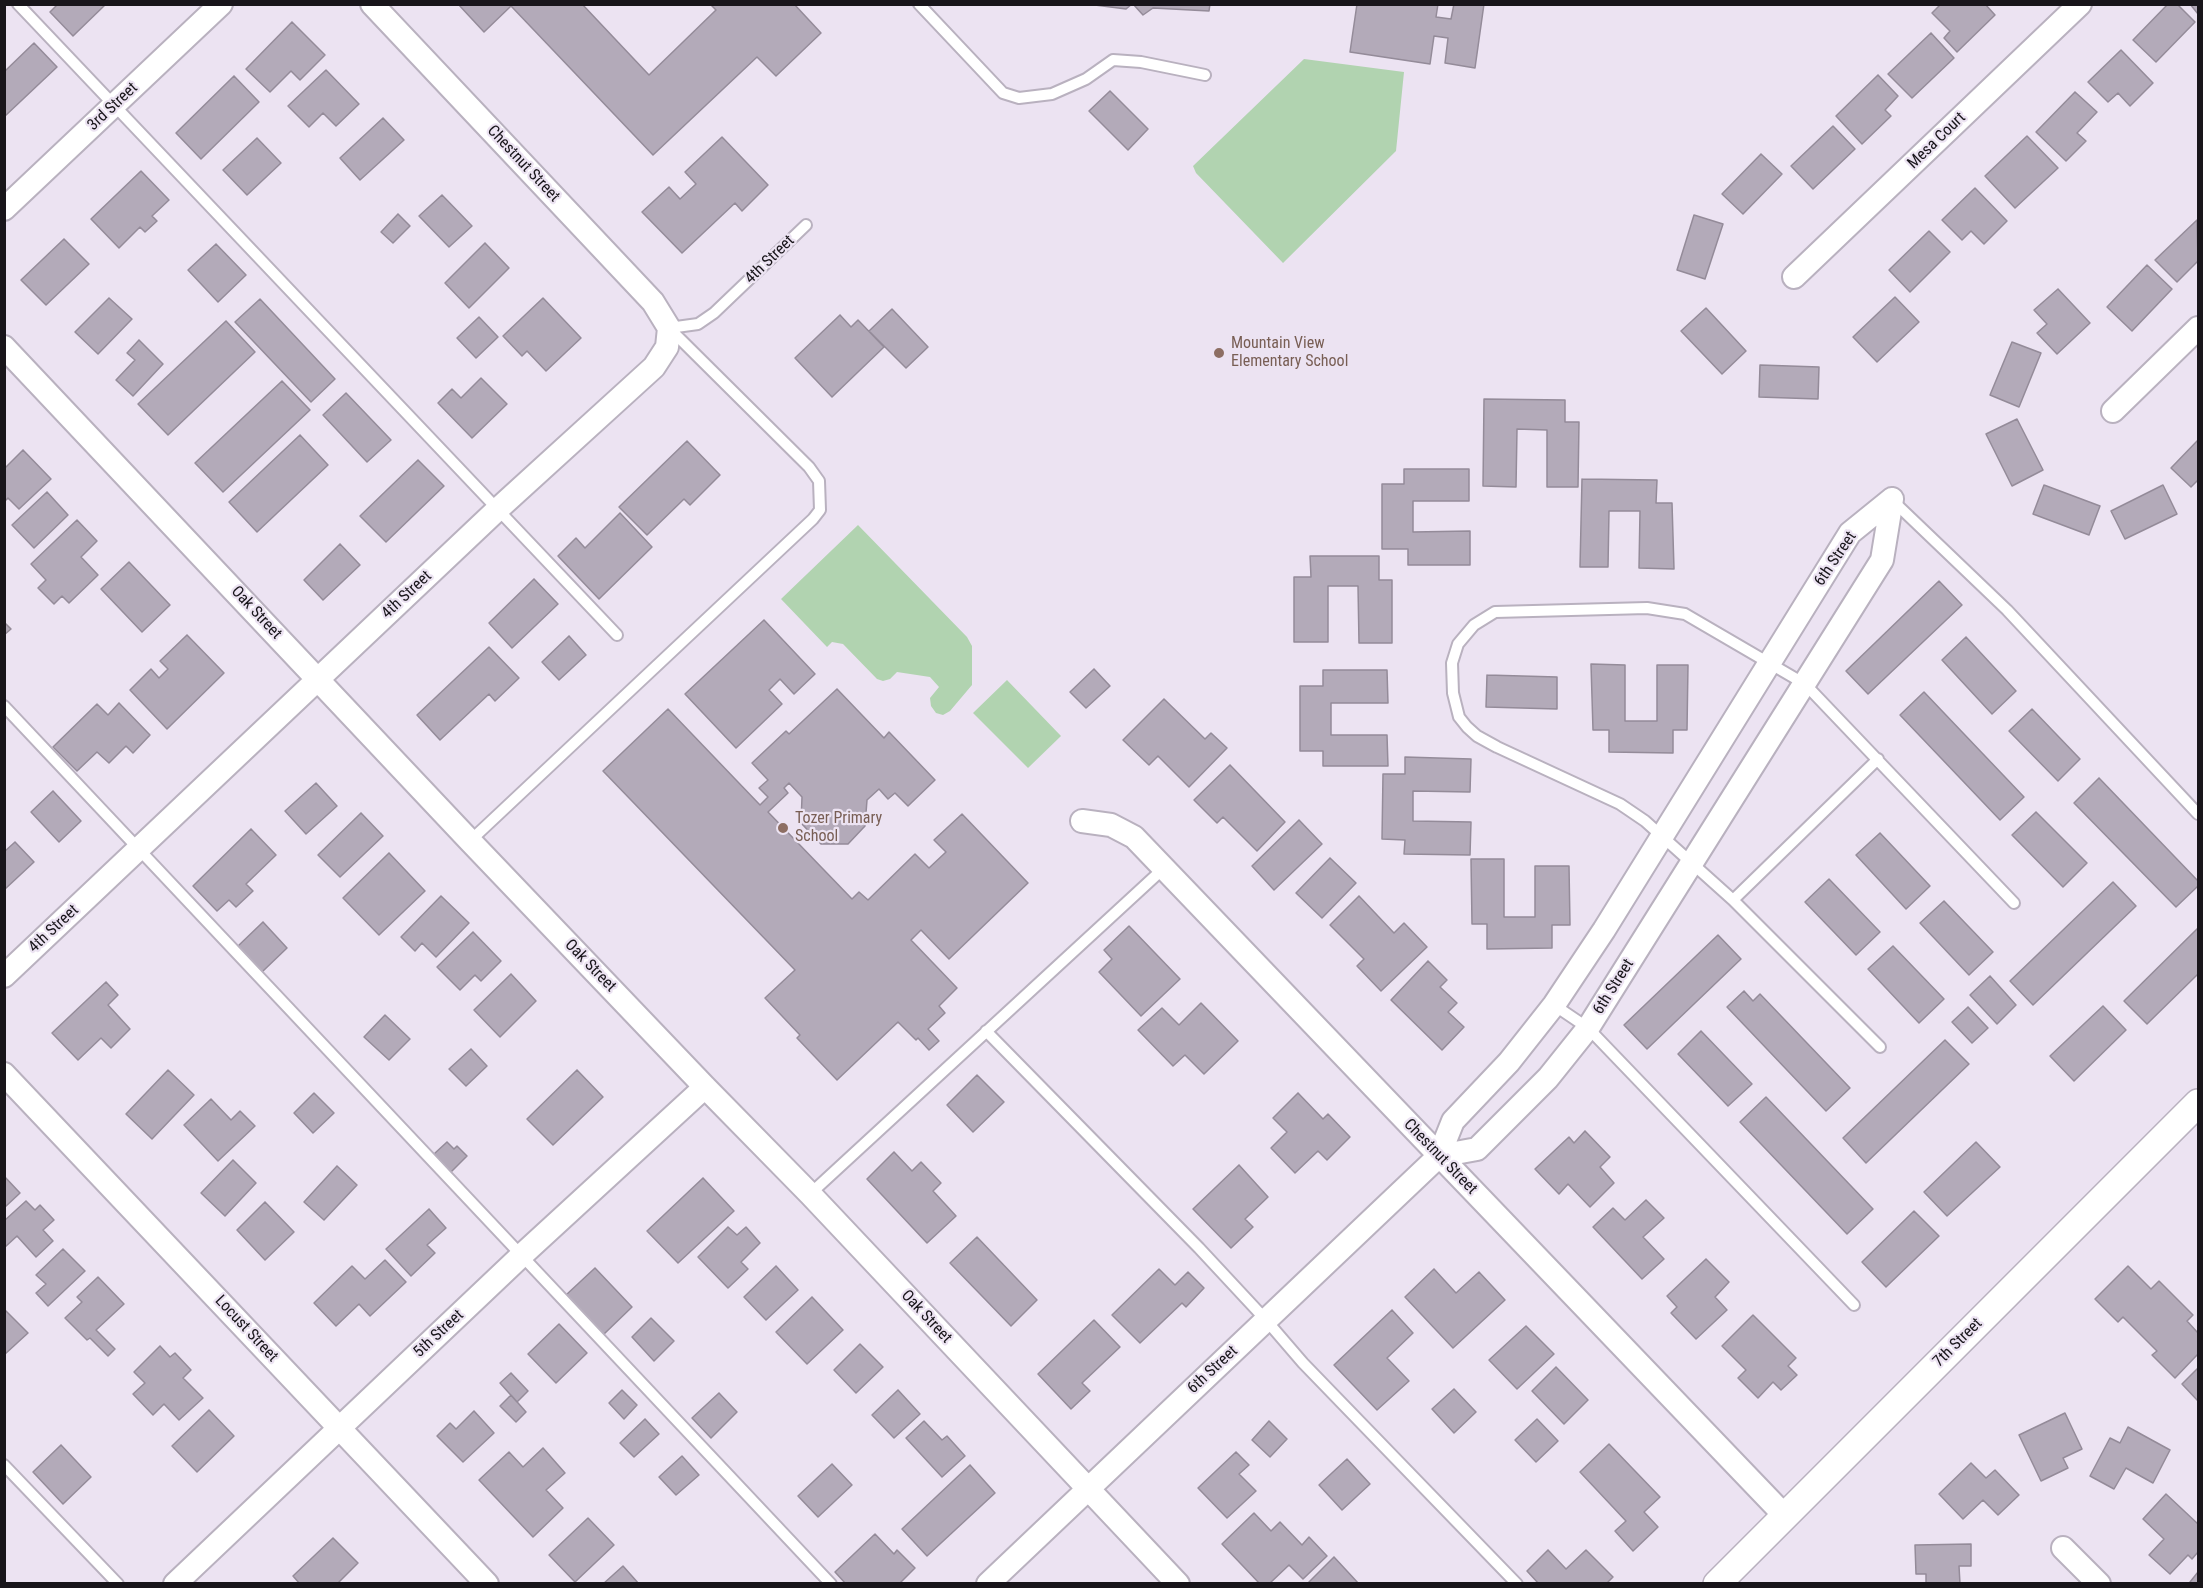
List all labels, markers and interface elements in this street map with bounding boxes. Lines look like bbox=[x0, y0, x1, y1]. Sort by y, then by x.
street label: 3rd Street bbox=[84, 79, 142, 135]
street label: Mesa Court bbox=[1904, 109, 1970, 173]
street label: Chestnut Street bbox=[483, 122, 563, 206]
street label: 4th Street bbox=[741, 232, 799, 288]
place label: Mountain View Elementary School bbox=[1231, 334, 1348, 372]
marker: Mountain View Elementary School bbox=[1212, 346, 1226, 360]
street label: 6th Street bbox=[1811, 528, 1861, 590]
street label: 4th Street bbox=[378, 567, 436, 623]
street label: Oak Street bbox=[227, 582, 285, 644]
place label: Tozer Primary School bbox=[795, 809, 882, 847]
marker: Tozer Primary School bbox=[776, 821, 790, 835]
street label: 4th Street bbox=[25, 901, 83, 957]
street label: Oak Street bbox=[560, 936, 620, 996]
street label: 6th Street bbox=[1590, 956, 1638, 1018]
street label: Chestnut Street bbox=[1399, 1115, 1481, 1199]
street label: Oak Street bbox=[897, 1286, 955, 1348]
street label: Locust Street bbox=[210, 1292, 282, 1366]
street label: 5th Street bbox=[410, 1306, 468, 1362]
street label: 7th Street bbox=[1929, 1314, 1987, 1372]
street label: 6th Street bbox=[1184, 1342, 1242, 1398]

